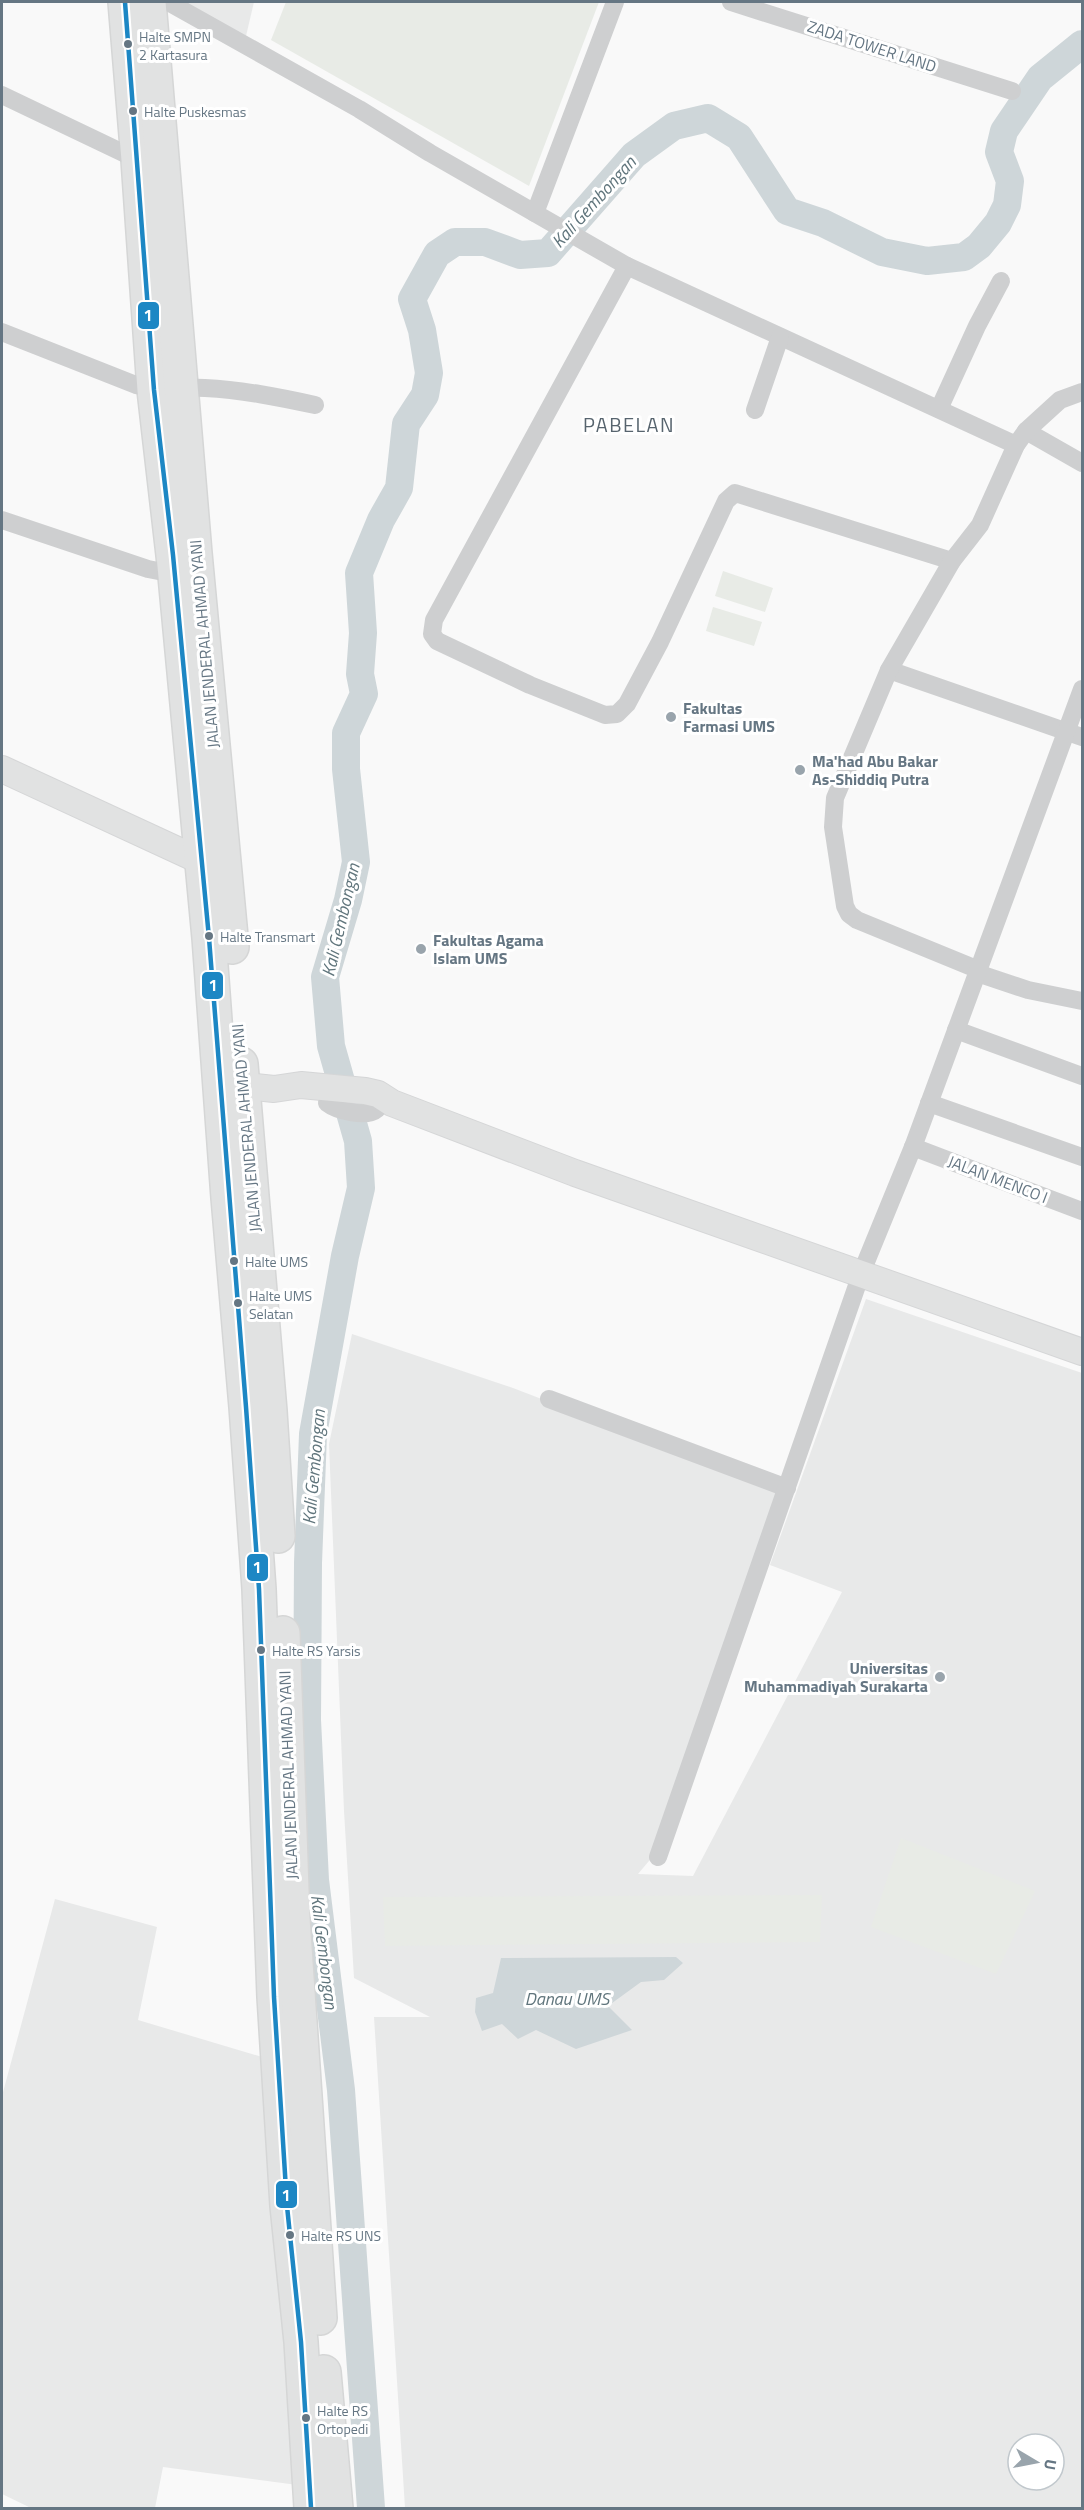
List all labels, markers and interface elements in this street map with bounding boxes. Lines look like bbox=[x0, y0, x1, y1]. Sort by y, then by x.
street label: ZADA TOWER LAND bbox=[804, 14, 940, 78]
place label: Halte SMPN 2 Kartasura bbox=[139, 26, 211, 65]
marker: Halte SMPN 2 Kartasura bbox=[122, 38, 134, 50]
place label: Halte Puskesmas bbox=[144, 101, 246, 122]
marker: Halte Puskesmas bbox=[127, 105, 139, 117]
water label: Kali Gembongan bbox=[545, 149, 643, 254]
line badge: 1 bbox=[137, 301, 160, 330]
text: 1 bbox=[144, 303, 152, 327]
district label: PABELAN bbox=[583, 409, 675, 440]
street label: JALAN JENDERAL AHMAD YANI bbox=[183, 539, 225, 749]
place label: Fakultas Farmasi UMS bbox=[683, 696, 775, 738]
marker: Fakultas Farmasi UMS bbox=[664, 710, 678, 724]
place label: Ma'had Abu Bakar As-Shiddiq Putra bbox=[812, 749, 938, 791]
marker: Ma'had Abu Bakar As-Shiddiq Putra bbox=[793, 763, 807, 777]
water label: Kali Gembongan bbox=[314, 860, 367, 979]
place label: Halte Transmart bbox=[220, 926, 315, 947]
place label: Fakultas Agama Islam UMS bbox=[433, 928, 544, 970]
marker: Halte Transmart bbox=[203, 930, 215, 942]
marker: Fakultas Agama Islam UMS bbox=[414, 942, 428, 956]
line badge: 1 bbox=[201, 971, 224, 1000]
text: 1 bbox=[209, 973, 217, 997]
street label: JALAN JENDERAL AHMAD YANI bbox=[225, 1023, 267, 1233]
street label: JALAN MENCO I bbox=[945, 1149, 1051, 1209]
place label: Halte UMS bbox=[245, 1251, 308, 1272]
marker: Halte UMS bbox=[228, 1255, 240, 1267]
place label: Halte UMS Selatan bbox=[249, 1285, 312, 1324]
marker: Halte UMS Selatan bbox=[232, 1297, 244, 1309]
water label: Kali Gembongan bbox=[295, 1407, 332, 1526]
line badge: 1 bbox=[246, 1553, 269, 1582]
text: 1 bbox=[253, 1555, 261, 1579]
place label: Halte RS Yarsis bbox=[272, 1640, 361, 1661]
marker: Halte RS Yarsis bbox=[255, 1644, 267, 1656]
place label: Universitas Muhammadiyah Surakarta bbox=[744, 1656, 928, 1698]
street label: JALAN JENDERAL AHMAD YANI bbox=[272, 1670, 304, 1880]
marker: Universitas Muhammadiyah Surakarta bbox=[933, 1670, 947, 1684]
water label: Kali Gembongan bbox=[304, 1893, 345, 2012]
water label: Danau UMS bbox=[525, 1985, 611, 2012]
line badge: 1 bbox=[275, 2180, 298, 2209]
text: 1 bbox=[282, 2183, 290, 2207]
place label: Halte RS UNS bbox=[301, 2225, 381, 2246]
marker: Halte RS UNS bbox=[284, 2229, 296, 2241]
place label: Halte RS Ortopedi bbox=[317, 2400, 368, 2439]
marker: Halte RS Ortopedi bbox=[300, 2412, 312, 2424]
north arrow bbox=[1006, 2432, 1066, 2492]
text: U bbox=[1038, 2457, 1063, 2472]

